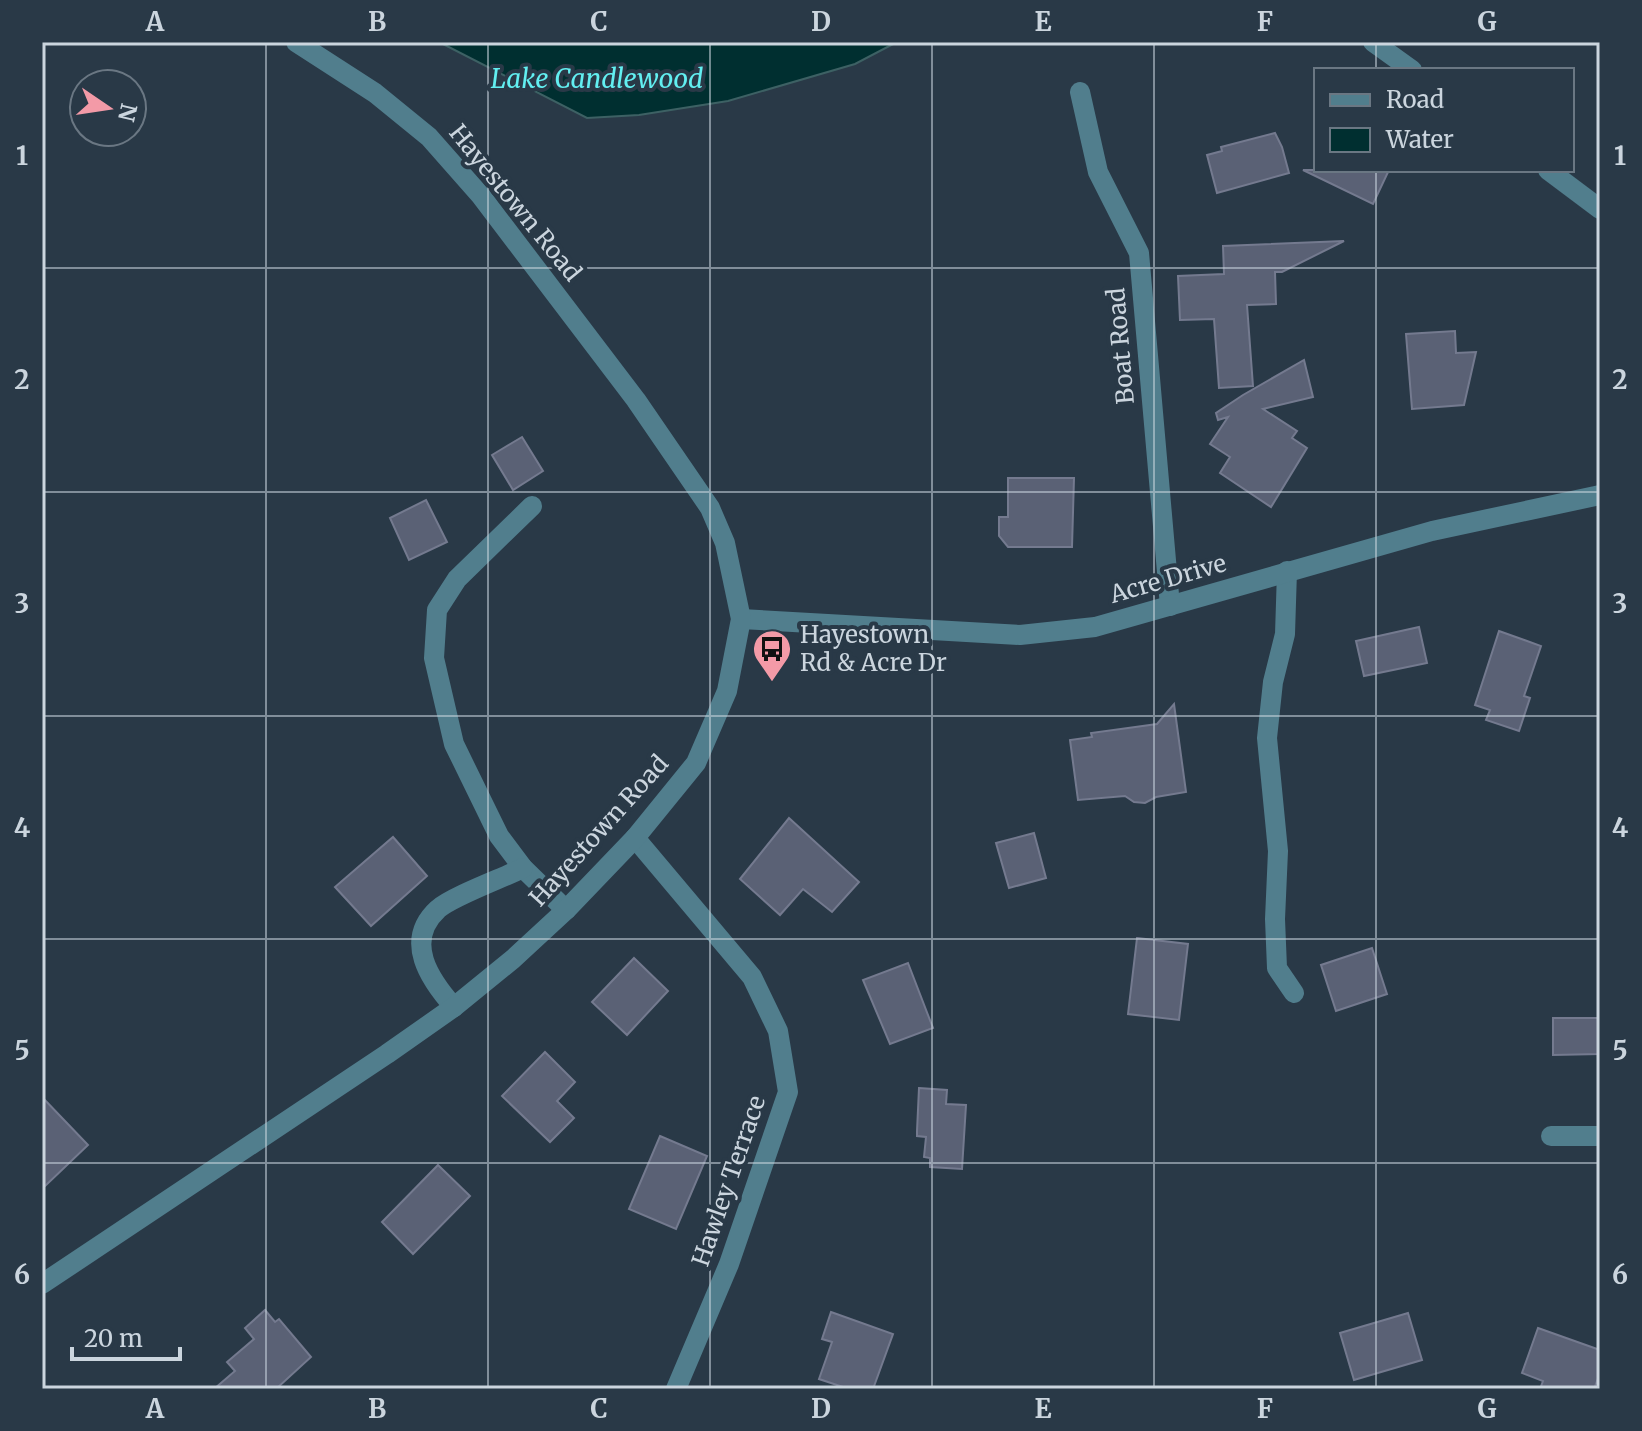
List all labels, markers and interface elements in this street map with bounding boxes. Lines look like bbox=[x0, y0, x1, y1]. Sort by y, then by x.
text: A bbox=[145, 5, 165, 38]
text: B bbox=[368, 5, 386, 38]
text: C bbox=[590, 5, 608, 38]
text: D bbox=[811, 5, 831, 38]
text: E bbox=[1035, 5, 1052, 38]
text: F bbox=[1257, 5, 1273, 38]
text: G bbox=[1478, 5, 1497, 38]
water label: Lake Candlewood bbox=[491, 62, 703, 95]
north arrow bbox=[68, 68, 148, 148]
legend bbox=[1314, 68, 1574, 172]
text: Road bbox=[1386, 84, 1444, 115]
text: N bbox=[112, 101, 143, 125]
street label: Hayestown Road bbox=[443, 118, 588, 288]
text: Water bbox=[1385, 124, 1454, 155]
text: 1 bbox=[16, 139, 28, 172]
text: 1 bbox=[1614, 139, 1626, 172]
street label: Boat Road bbox=[1100, 286, 1141, 406]
text: 2 bbox=[14, 363, 30, 396]
text: 2 bbox=[1612, 363, 1628, 396]
street label: Acre Drive bbox=[1105, 547, 1230, 610]
text: 3 bbox=[15, 587, 29, 620]
text: 3 bbox=[1613, 587, 1627, 620]
place label: Hayestown Rd & Acre Dr bbox=[800, 619, 947, 678]
bus stop icon: Hayestown Rd & Acre Dr bbox=[751, 628, 793, 683]
street label: Hayestown Road bbox=[522, 749, 675, 913]
text: 4 bbox=[14, 811, 31, 844]
text: 4 bbox=[1612, 811, 1629, 844]
text: 5 bbox=[14, 1034, 30, 1067]
text: 5 bbox=[1612, 1034, 1628, 1067]
street label: Hawley Terrace bbox=[685, 1091, 772, 1270]
text: 6 bbox=[14, 1258, 30, 1291]
text: 6 bbox=[1612, 1258, 1628, 1291]
scale bar bbox=[72, 1311, 180, 1361]
text: 20 m bbox=[84, 1323, 143, 1354]
text: A bbox=[145, 1392, 165, 1425]
text: B bbox=[368, 1392, 386, 1425]
text: C bbox=[590, 1392, 608, 1425]
text: D bbox=[811, 1392, 831, 1425]
text: E bbox=[1035, 1392, 1052, 1425]
text: F bbox=[1257, 1392, 1273, 1425]
text: G bbox=[1478, 1392, 1497, 1425]

